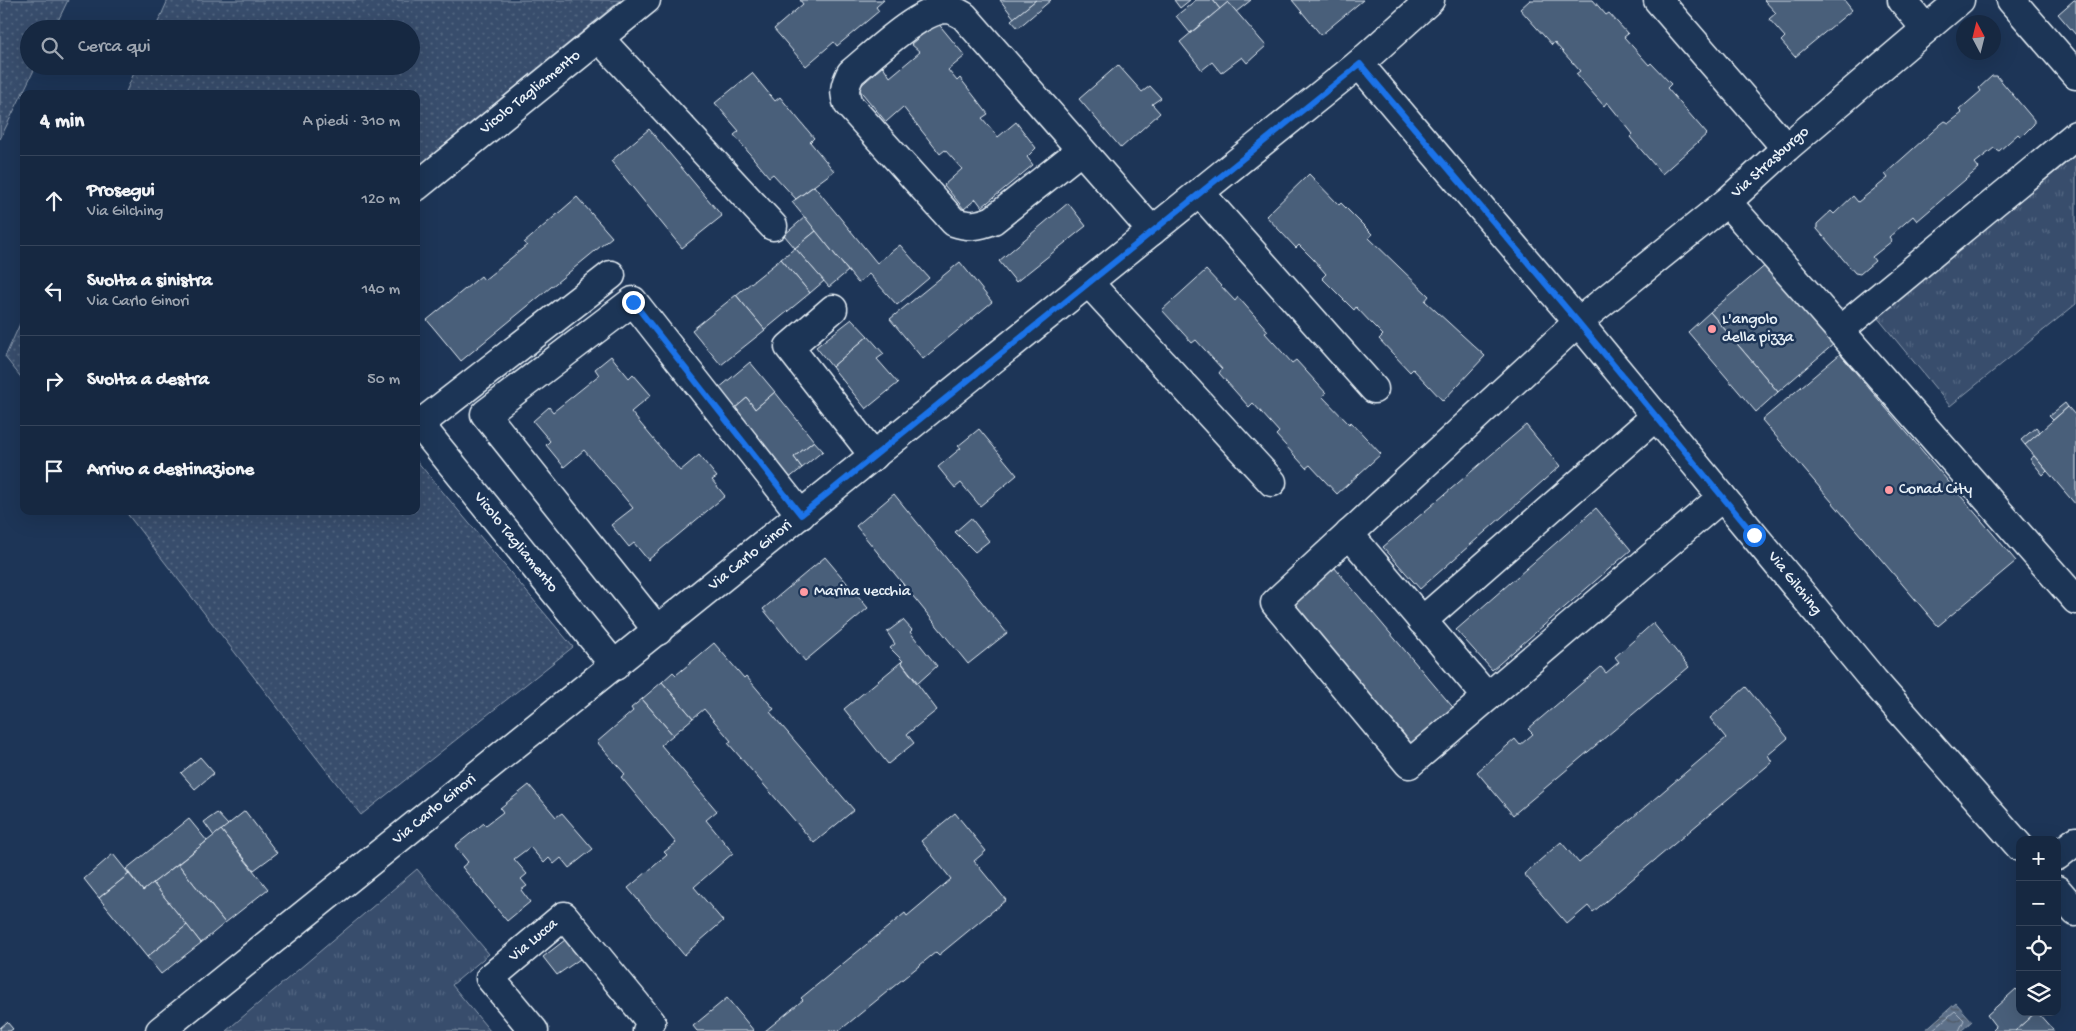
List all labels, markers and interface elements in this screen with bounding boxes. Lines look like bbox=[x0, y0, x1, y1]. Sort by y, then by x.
north arrow bbox=[1956, 15, 2001, 60]
search box bbox=[20, 20, 420, 75]
icon: search bbox=[38, 34, 66, 62]
text: Cerca qui bbox=[78, 36, 151, 59]
street label: Vicolo Tagliamento bbox=[476, 47, 585, 140]
text: 4 min bbox=[40, 110, 84, 135]
text: A piedi · 310 m bbox=[303, 113, 400, 132]
street label: Via Strasburgo bbox=[1727, 123, 1814, 204]
text: Prosegui bbox=[87, 180, 155, 203]
icon: ahead bbox=[40, 187, 68, 215]
text: 120 m bbox=[361, 191, 400, 210]
text: Via Gilching bbox=[87, 203, 163, 222]
text: Svolta a sinistra bbox=[87, 270, 212, 293]
icon: left bbox=[40, 277, 68, 305]
text: 140 m bbox=[362, 281, 400, 300]
route end bbox=[622, 291, 645, 314]
text: Via Carlo Ginori bbox=[87, 293, 189, 312]
place label: L'angolo della pizza bbox=[1722, 311, 1795, 348]
marker: L'angolo della pizza bbox=[1706, 323, 1718, 335]
icon: right bbox=[40, 367, 68, 395]
text: Svolta a destra bbox=[87, 369, 209, 392]
text: 50 m bbox=[367, 371, 400, 390]
icon: arrive bbox=[40, 457, 68, 485]
text: Arrivo a destinazione bbox=[87, 459, 254, 482]
place label: Conad City bbox=[1899, 481, 1972, 500]
marker: Conad City bbox=[1883, 484, 1895, 496]
street label: Vicolo Tagliamento bbox=[468, 488, 561, 597]
street label: Via Carlo Ginori bbox=[704, 516, 797, 596]
route start bbox=[1743, 524, 1766, 547]
street label: Via Gilching bbox=[1762, 548, 1825, 620]
place label: Marina vecchia bbox=[814, 583, 912, 602]
marker: Marina vecchia bbox=[798, 586, 810, 598]
street label: Via Carlo Ginori bbox=[388, 770, 481, 850]
map controls bbox=[2016, 836, 2061, 1016]
button: + bbox=[2016, 836, 2061, 881]
button: − bbox=[2016, 881, 2061, 926]
street label: Via Lucca bbox=[505, 914, 563, 968]
button: locate bbox=[2016, 926, 2061, 971]
button: layers bbox=[2016, 971, 2061, 1016]

